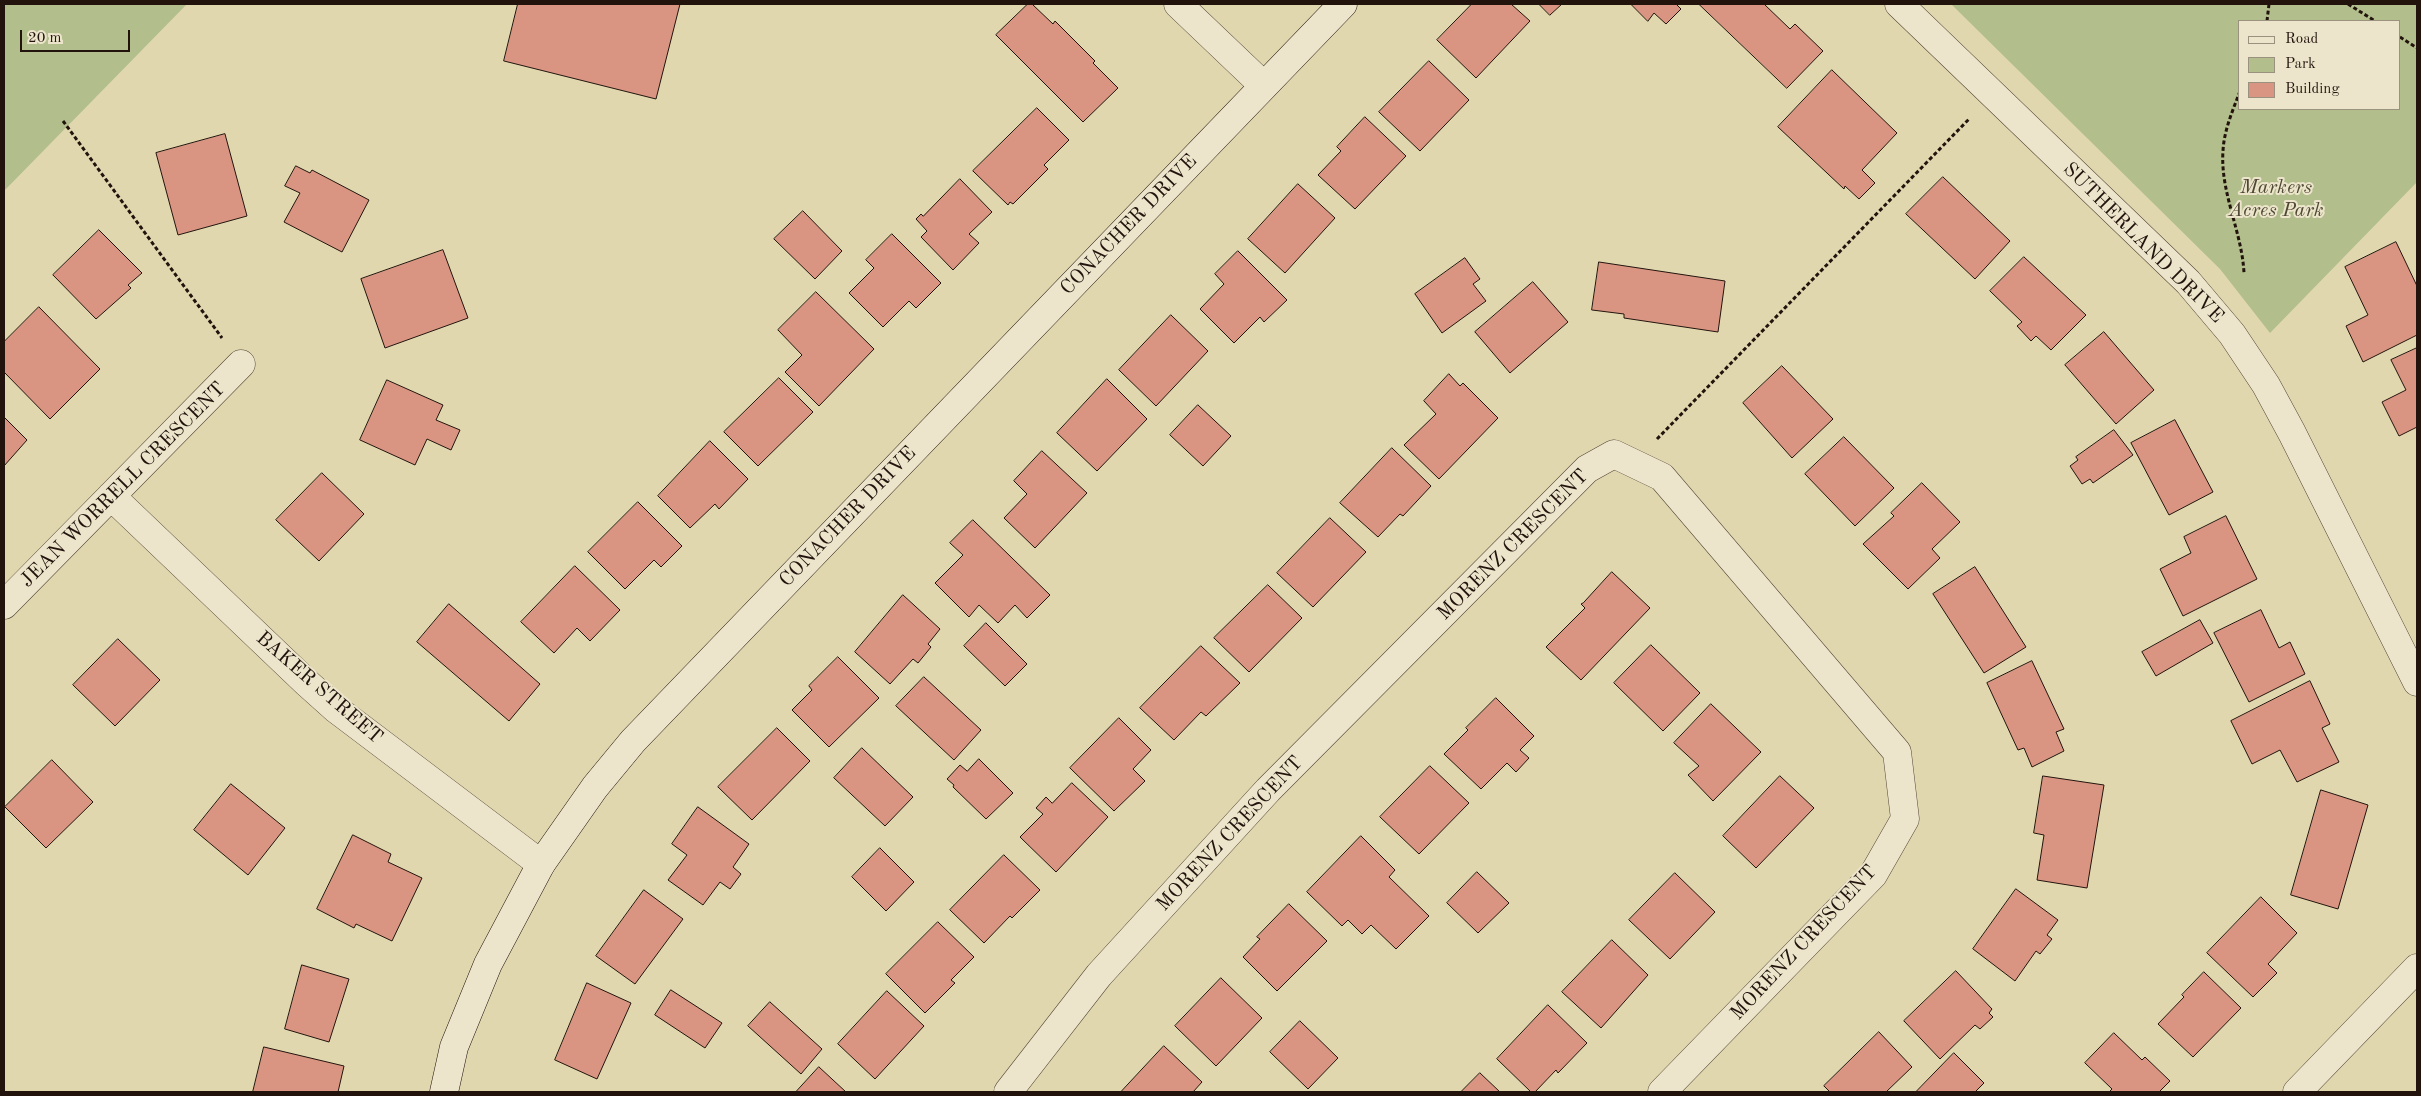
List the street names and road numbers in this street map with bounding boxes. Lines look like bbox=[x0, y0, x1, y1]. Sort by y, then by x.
street label: CONACHER DRIVE bbox=[1056, 150, 1202, 300]
street label: SUTHERLAND DRIVE bbox=[2057, 157, 2229, 329]
street label: JEAN WORRELL CRESCENT bbox=[15, 377, 231, 593]
street label: CONACHER DRIVE bbox=[775, 442, 921, 592]
street label: MORENZ CRESCENT bbox=[1432, 464, 1594, 626]
street label: BAKER STREET bbox=[251, 626, 387, 750]
street label: MORENZ CRESCENT bbox=[1152, 751, 1308, 917]
street label: MORENZ CRESCENT bbox=[1726, 860, 1882, 1026]

